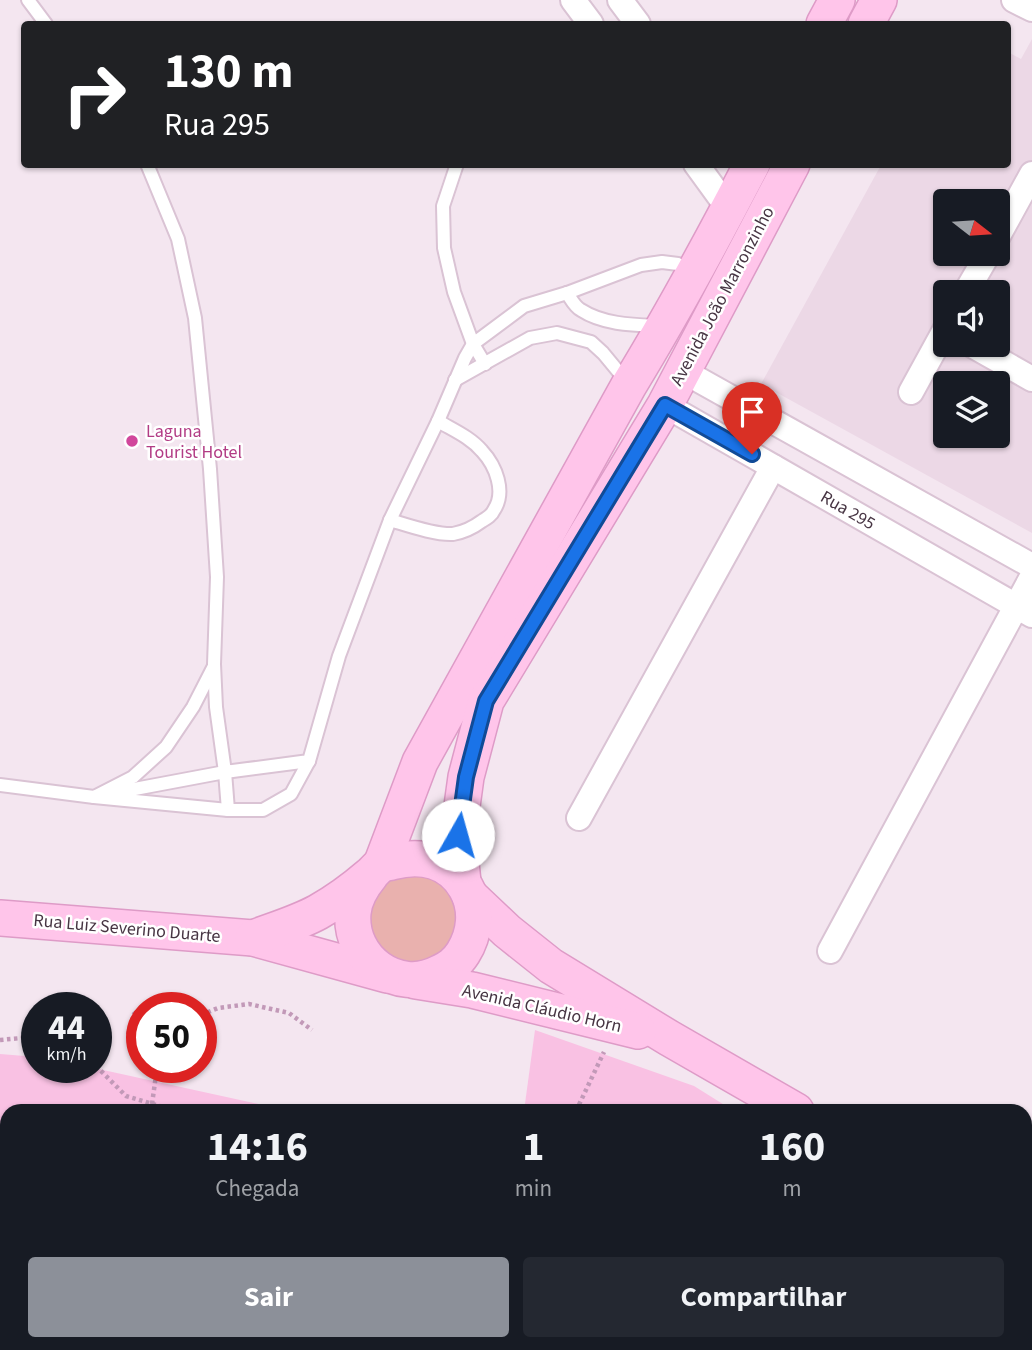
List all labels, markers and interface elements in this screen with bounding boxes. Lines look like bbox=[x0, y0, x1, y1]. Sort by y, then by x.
text: 130 m bbox=[164, 37, 293, 107]
icon: right bbox=[49, 49, 140, 140]
text: Rua 295 bbox=[164, 102, 270, 148]
north arrow bbox=[933, 189, 1010, 266]
map controls bbox=[933, 189, 1010, 448]
street label: Avenida João Marronzinho bbox=[664, 202, 780, 390]
button: sound bbox=[933, 280, 1010, 357]
button: layers bbox=[933, 371, 1010, 448]
pin bbox=[722, 382, 782, 454]
icon: arrive bbox=[733, 393, 771, 431]
place label: Laguna Tourist Hotel bbox=[146, 419, 242, 465]
marker: Laguna Tourist Hotel bbox=[124, 433, 140, 449]
street label: Rua 295 bbox=[816, 485, 880, 536]
position arrow bbox=[421, 798, 495, 872]
street label: Rua Luiz Severino Duarte bbox=[32, 908, 221, 949]
street label: Avenida Cláudio Horn bbox=[460, 978, 624, 1039]
speed limit sign: 50 bbox=[126, 992, 217, 1083]
text: 44 bbox=[48, 1003, 85, 1053]
text: km/h bbox=[47, 1042, 86, 1067]
text: 14:16 bbox=[207, 1117, 308, 1177]
text: 1 bbox=[522, 1117, 544, 1177]
text: 160 bbox=[759, 1117, 825, 1177]
text: Chegada bbox=[215, 1172, 299, 1205]
text: min bbox=[515, 1172, 552, 1205]
text: m bbox=[782, 1172, 802, 1205]
button: Sair bbox=[28, 1257, 509, 1337]
button: Compartilhar bbox=[523, 1257, 1004, 1337]

